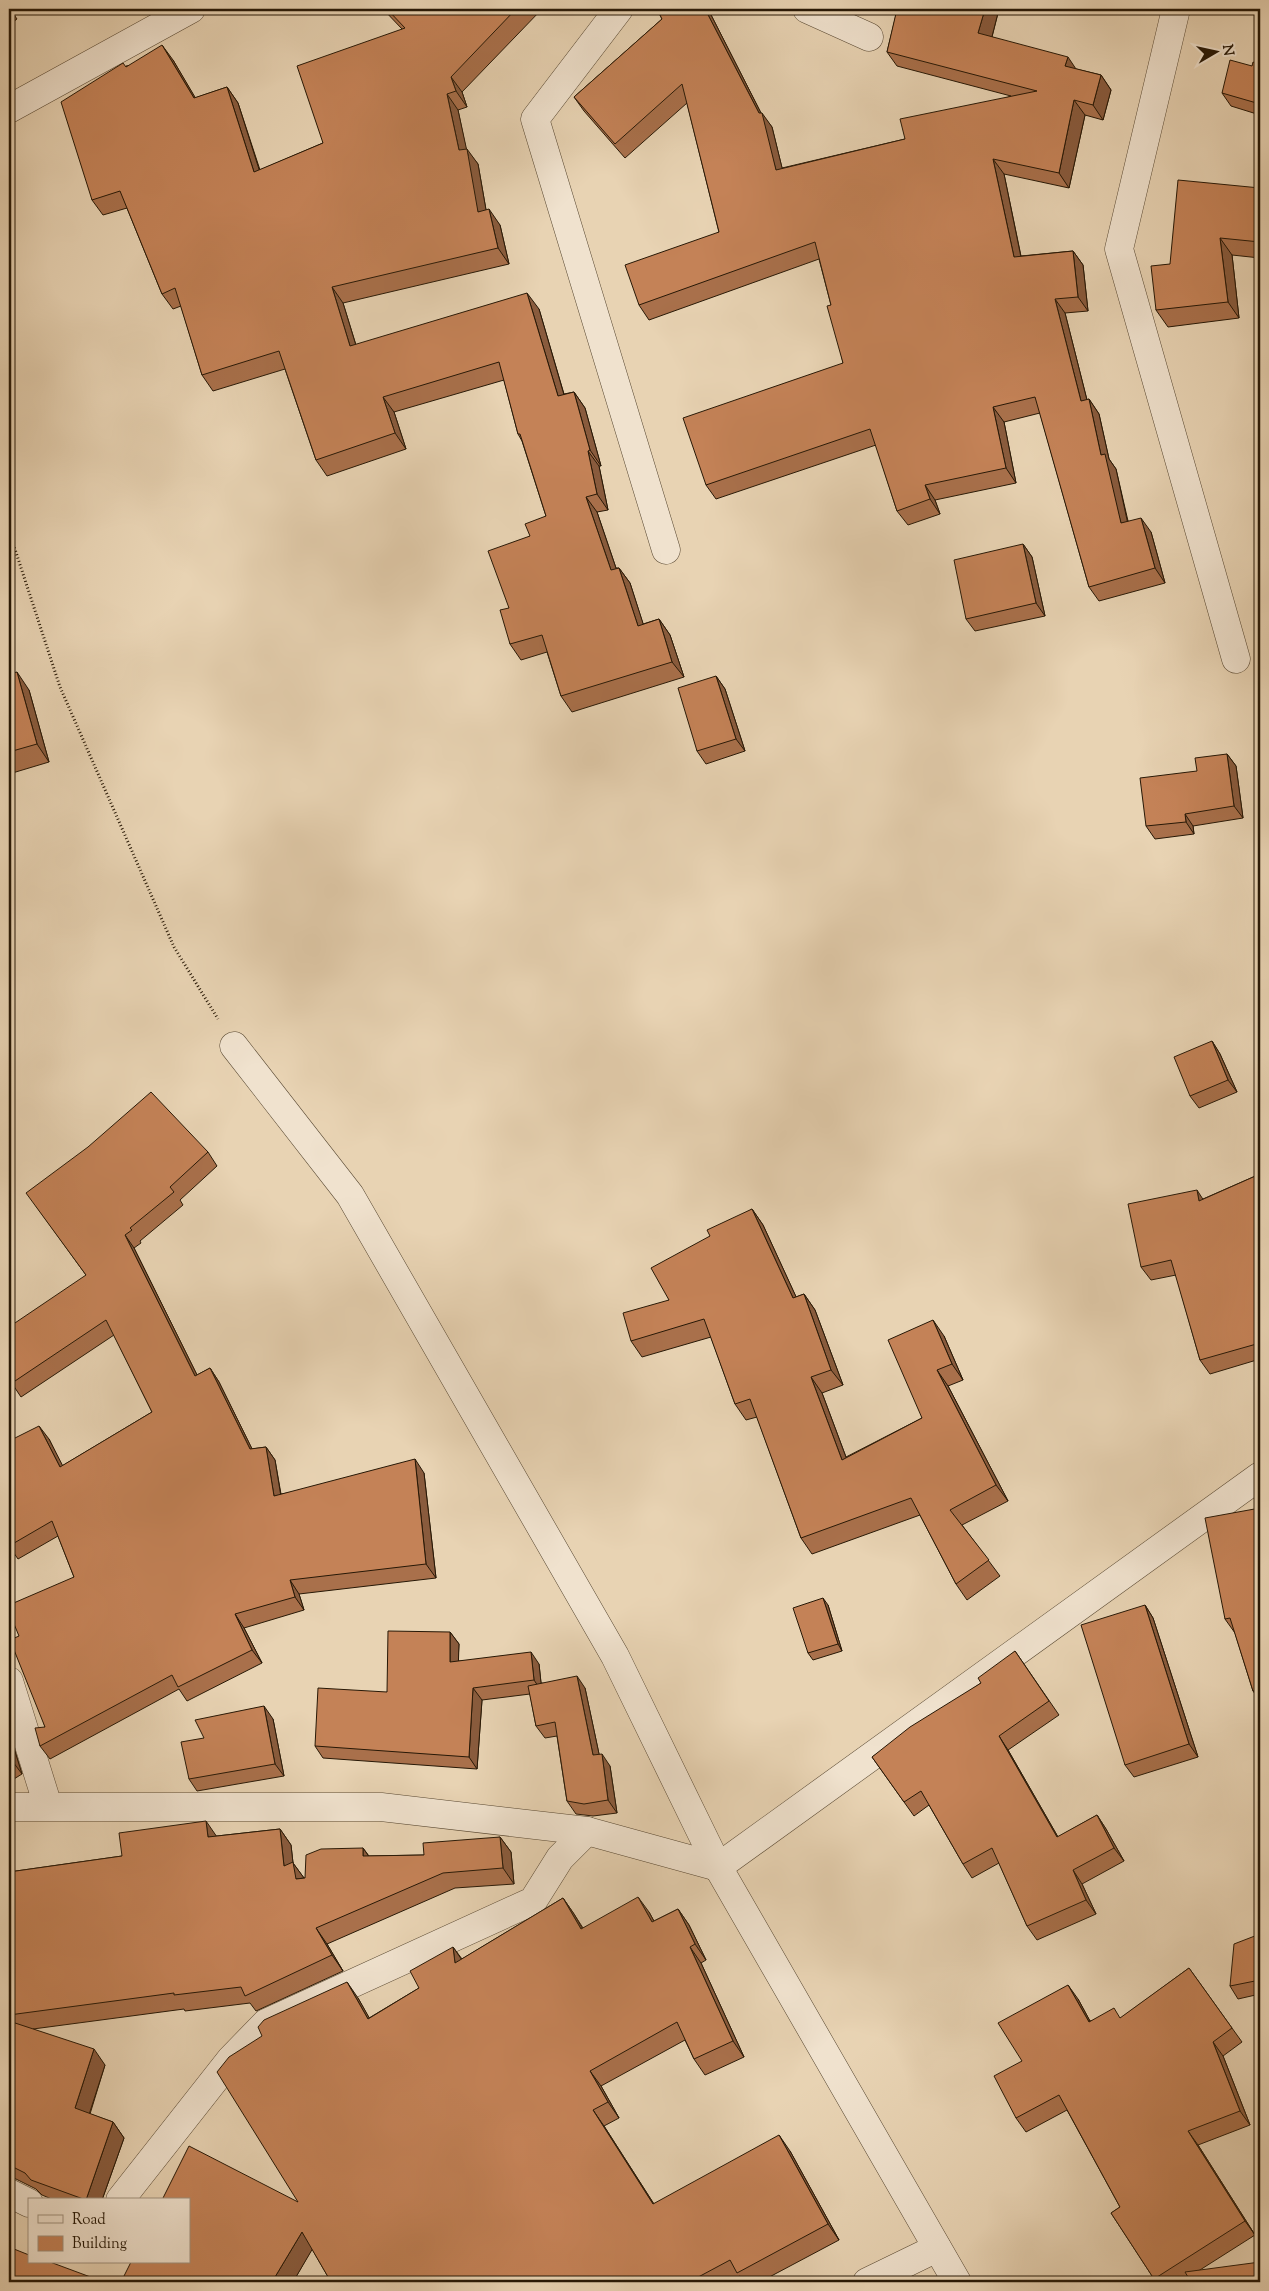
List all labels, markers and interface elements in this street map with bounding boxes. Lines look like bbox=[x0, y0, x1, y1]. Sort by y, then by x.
north arrow bbox=[1192, 28, 1242, 78]
text: N bbox=[1216, 43, 1238, 57]
legend bbox=[28, 2198, 190, 2264]
text: Road bbox=[72, 2210, 106, 2231]
text: Building bbox=[72, 2234, 127, 2255]

